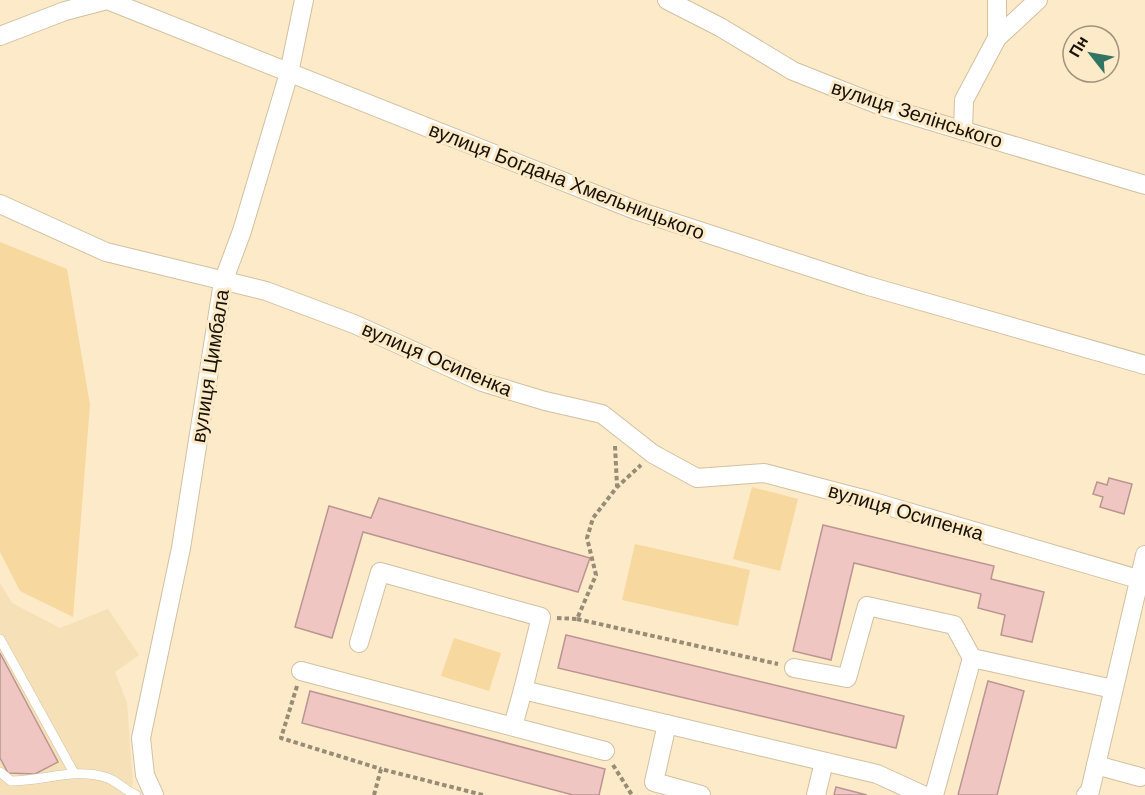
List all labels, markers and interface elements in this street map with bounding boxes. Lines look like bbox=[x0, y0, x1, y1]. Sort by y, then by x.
north arrow bbox=[1061, 24, 1121, 84]
text: Пн bbox=[1066, 33, 1091, 60]
street label: вулиця Зелінського bbox=[829, 76, 1005, 152]
street label: вулиця Богдана Хмельницького bbox=[426, 118, 708, 244]
street label: вулиця Цимбала bbox=[187, 287, 233, 444]
street label: вулиця Осипенка bbox=[359, 318, 516, 401]
street label: вулиця Осипенка bbox=[826, 479, 987, 545]

